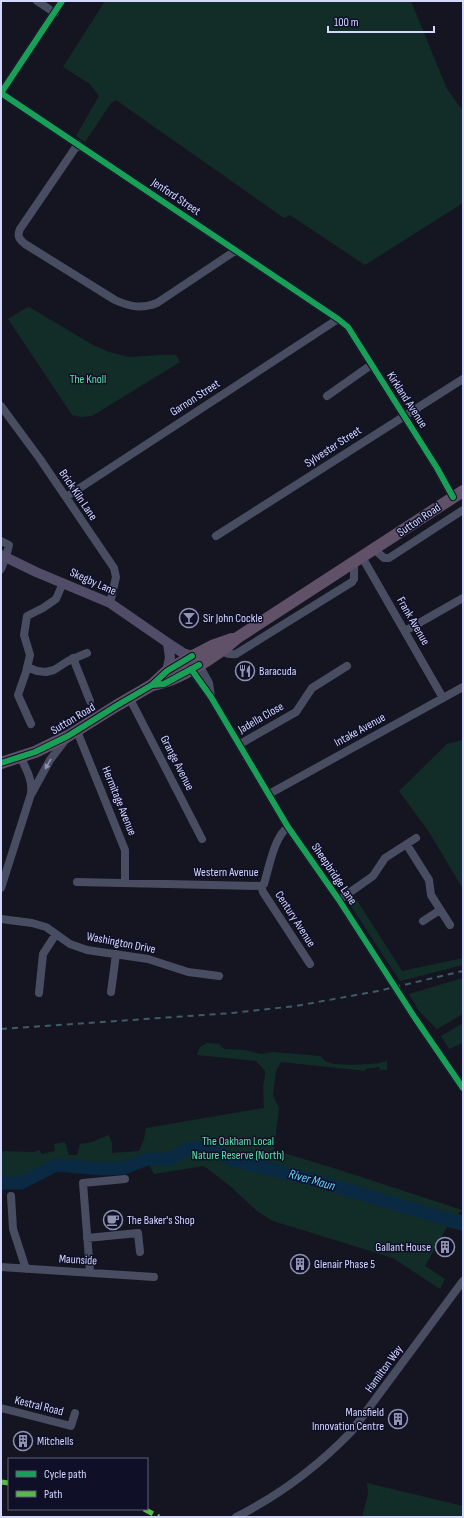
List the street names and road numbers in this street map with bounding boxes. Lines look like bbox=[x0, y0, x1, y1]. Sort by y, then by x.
street label: Jenford Street bbox=[148, 175, 204, 219]
street label: Kirkland Avenue bbox=[383, 369, 431, 431]
street label: Garnon Street bbox=[167, 376, 223, 420]
street label: Sylvester Street bbox=[302, 423, 364, 471]
street label: Brick Kiln Lane bbox=[55, 467, 101, 524]
street label: Sutton Road bbox=[394, 500, 444, 540]
street label: Skegby Lane bbox=[67, 565, 119, 599]
street label: Frank Avenue bbox=[393, 594, 433, 648]
street label: Jadella Close bbox=[235, 699, 287, 738]
street label: Sutton Road bbox=[48, 700, 98, 738]
street label: Intake Avenue bbox=[332, 710, 388, 750]
street label: Grange Avenue bbox=[157, 733, 197, 793]
street label: Hermitage Avenue bbox=[98, 764, 140, 838]
street label: Sheepbridge Lane bbox=[308, 840, 360, 908]
street label: Western Avenue bbox=[194, 865, 259, 880]
street label: Century Avenue bbox=[271, 888, 319, 950]
street label: Washington Drive bbox=[85, 929, 157, 957]
street label: Maunside bbox=[58, 1252, 98, 1268]
street label: Hamilton Way bbox=[362, 1342, 406, 1396]
street label: Kestral Road bbox=[13, 1393, 65, 1419]

